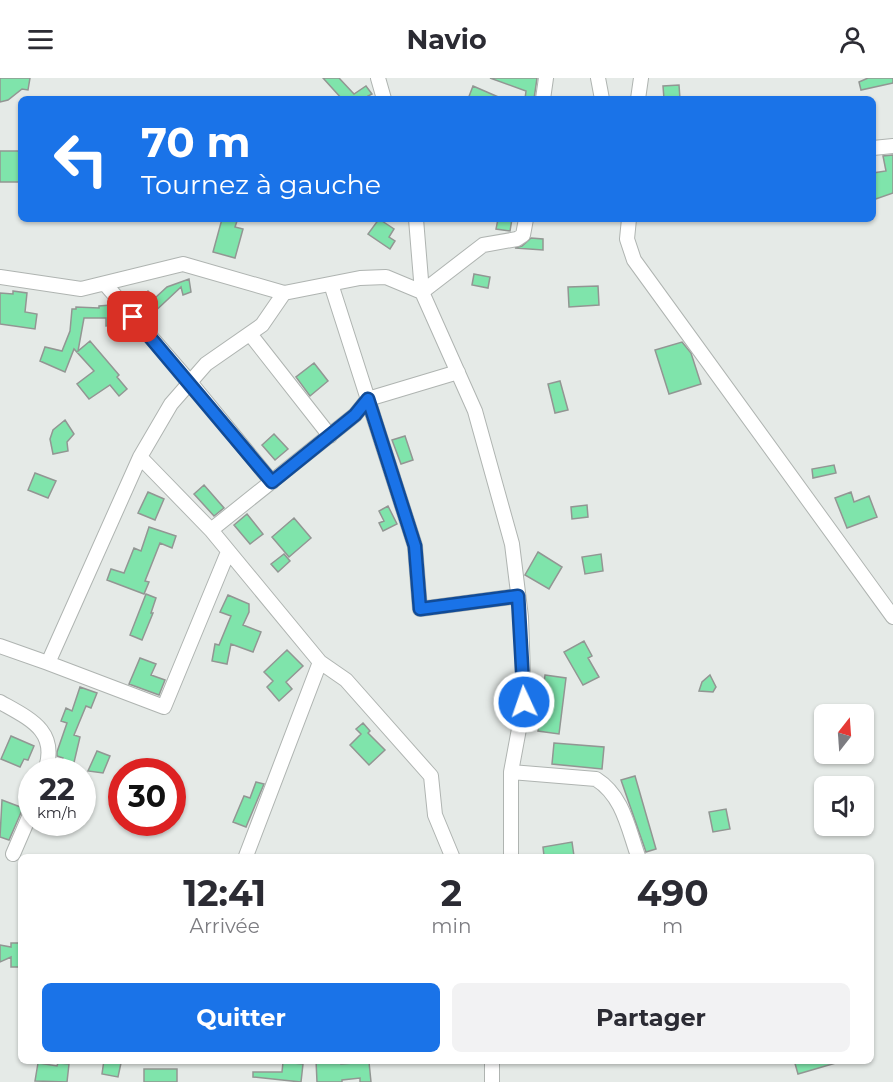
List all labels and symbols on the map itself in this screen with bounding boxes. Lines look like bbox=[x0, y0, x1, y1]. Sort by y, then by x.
pin bbox=[107, 291, 158, 342]
position arrow bbox=[492, 670, 556, 734]
north arrow bbox=[814, 704, 874, 764]
speed limit sign: 30 bbox=[108, 758, 186, 836]

